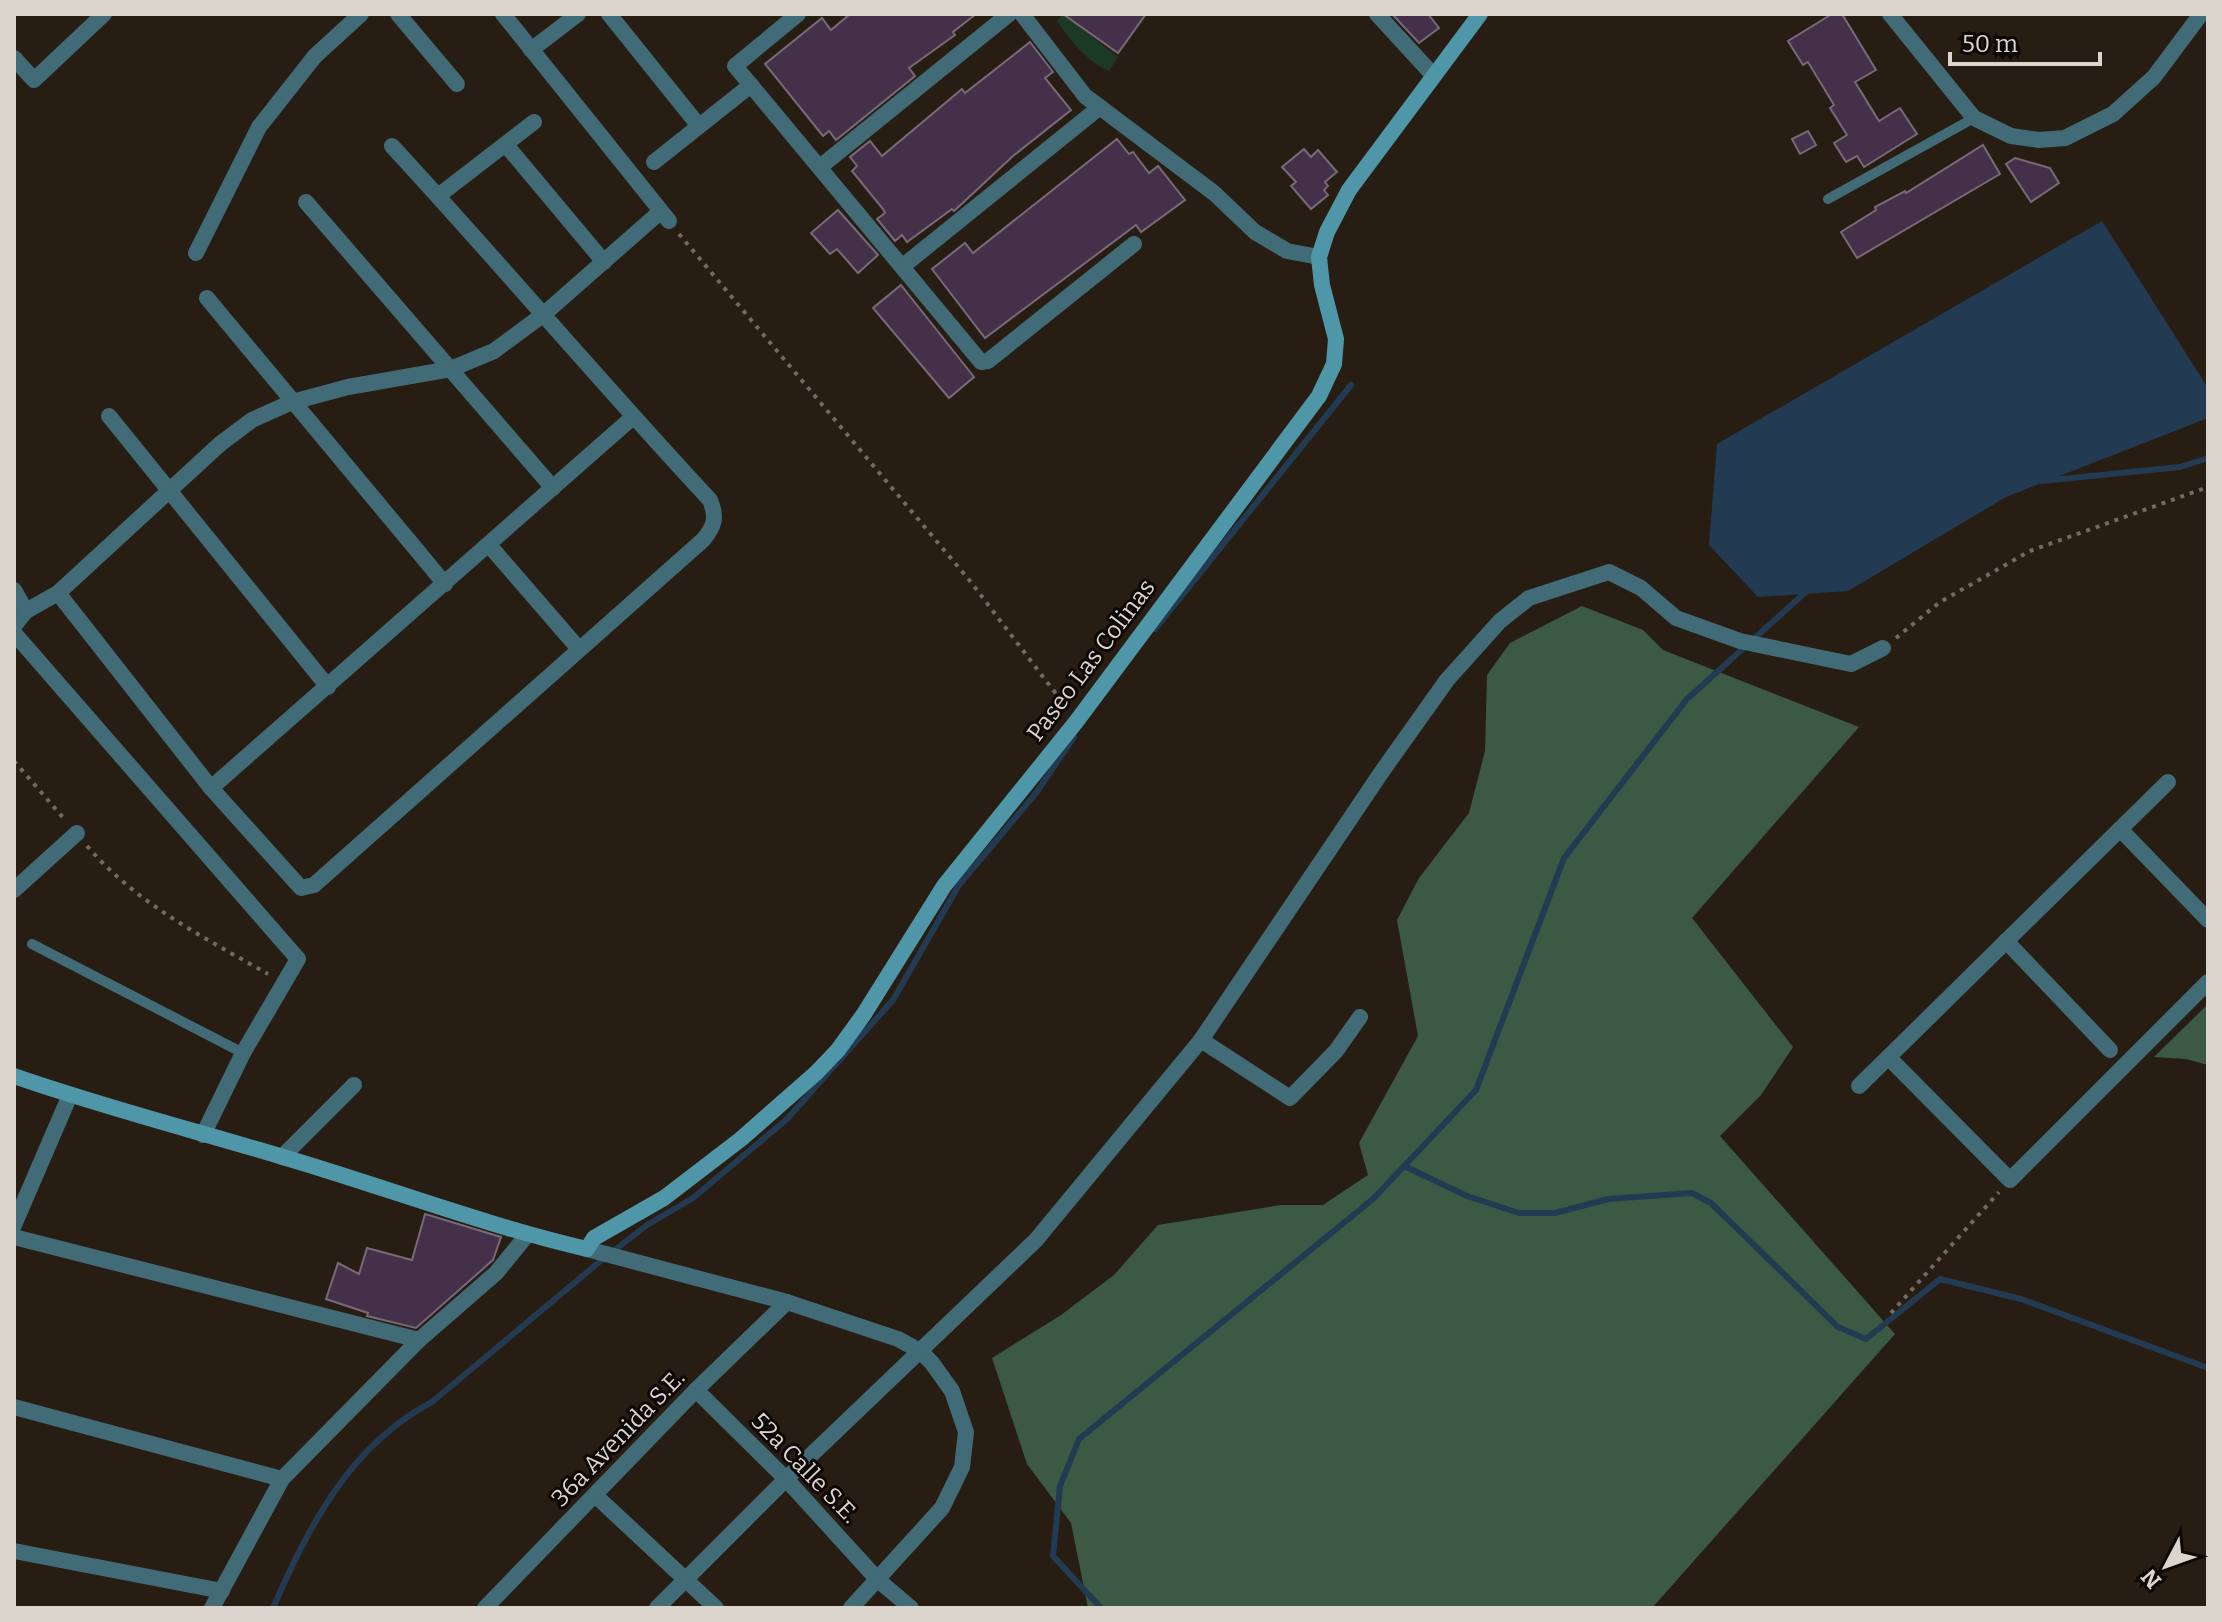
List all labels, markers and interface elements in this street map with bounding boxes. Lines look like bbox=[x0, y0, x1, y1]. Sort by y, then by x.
scale bar bbox=[1950, 16, 2100, 66]
text: 50 m bbox=[1962, 30, 2018, 58]
street label: Paseo Las Colinas bbox=[1021, 574, 1161, 746]
street label: 36a Avenida S.E. bbox=[546, 1364, 690, 1512]
street label: 52a Calle S.E. bbox=[746, 1407, 864, 1529]
north arrow bbox=[2126, 1526, 2206, 1606]
text: N bbox=[2136, 1564, 2167, 1594]

